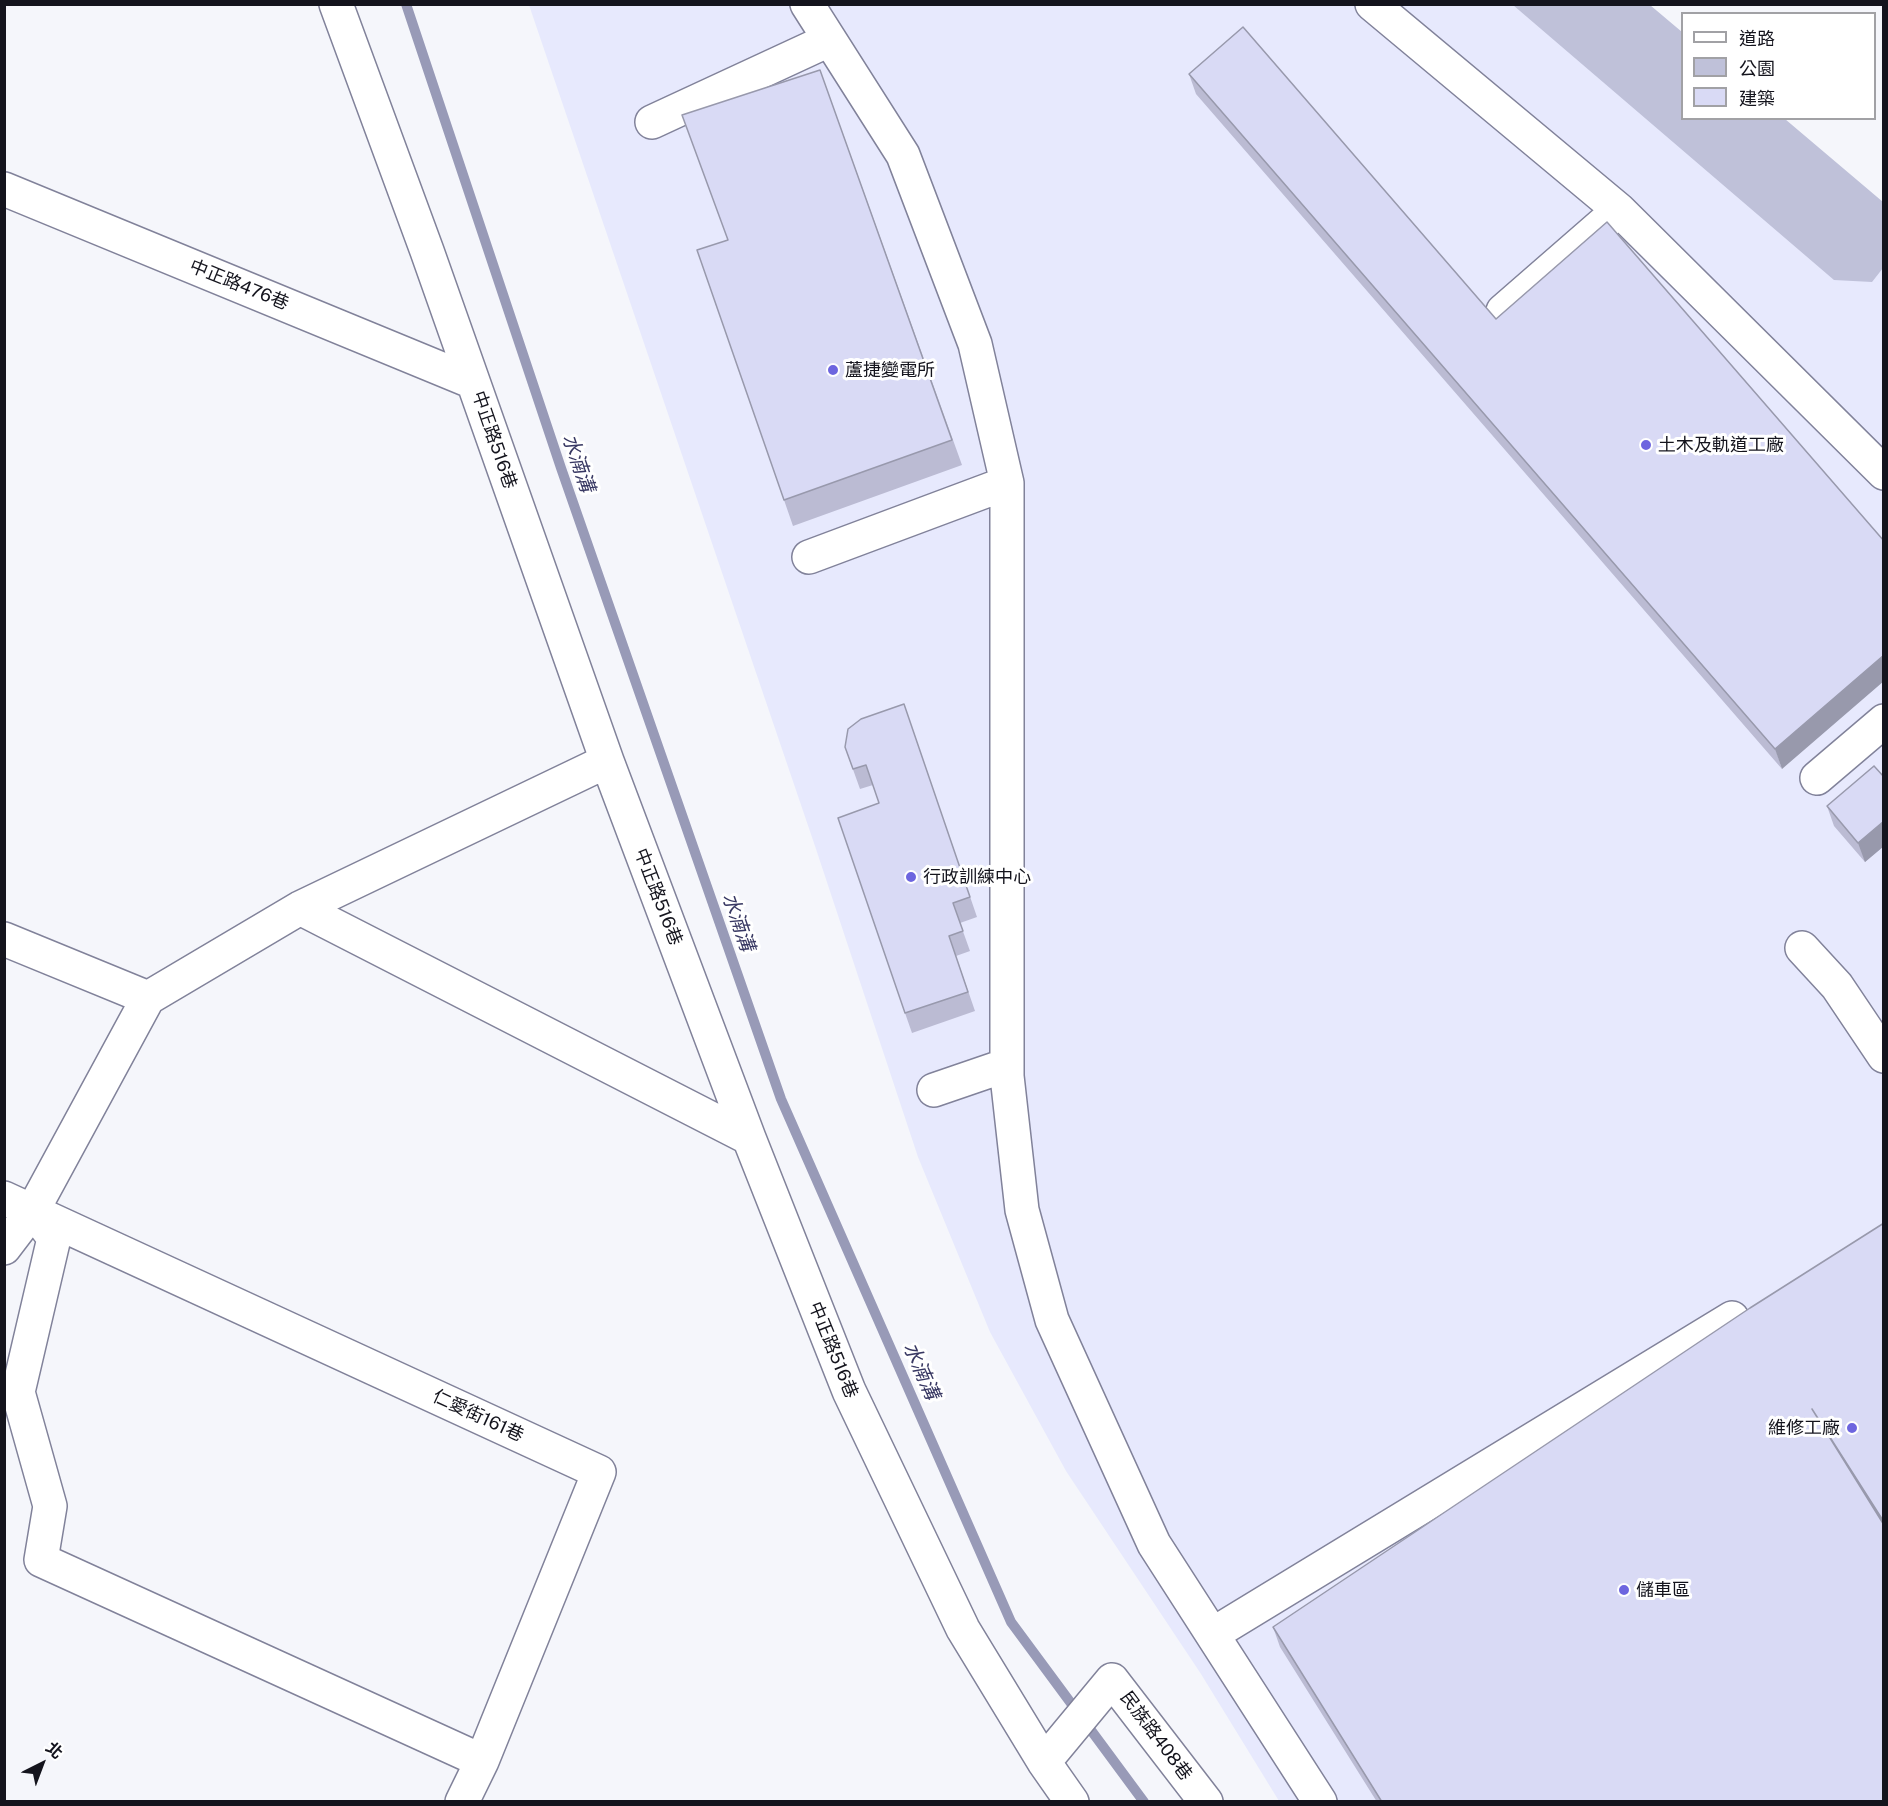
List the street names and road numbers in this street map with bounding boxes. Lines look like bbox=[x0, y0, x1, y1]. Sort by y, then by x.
street label: 中正路476巷 bbox=[186, 255, 292, 315]
street label: 中正路516巷 bbox=[467, 388, 521, 492]
street label: 中正路516巷 bbox=[630, 845, 686, 949]
street label: 中正路516巷 bbox=[804, 1299, 862, 1401]
street label: 仁愛街161巷 bbox=[429, 1386, 527, 1446]
street label: 民族路408巷 bbox=[1116, 1687, 1196, 1785]

